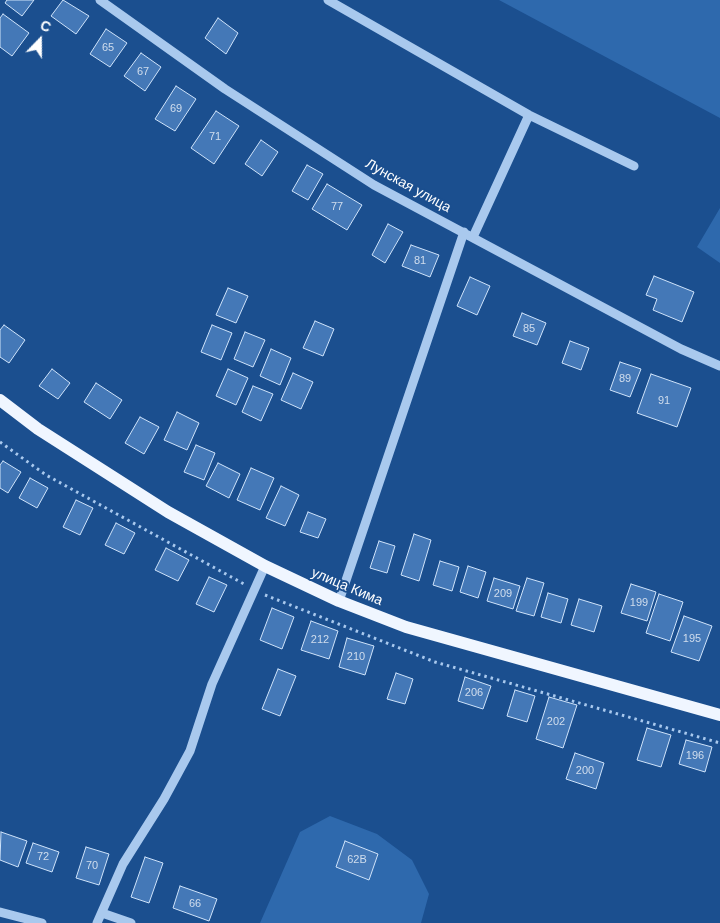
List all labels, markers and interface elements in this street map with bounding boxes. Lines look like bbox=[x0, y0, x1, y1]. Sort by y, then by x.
north arrow bbox=[15, 15, 65, 65]
text: С bbox=[38, 17, 53, 35]
house number: 65 bbox=[102, 41, 114, 55]
house number: 67 bbox=[137, 65, 149, 79]
house number: 69 bbox=[170, 102, 182, 116]
house number: 71 bbox=[209, 130, 221, 144]
street label: Лунская улица bbox=[362, 156, 454, 216]
house number: 77 bbox=[331, 200, 343, 214]
house number: 81 bbox=[414, 254, 426, 268]
house number: 85 bbox=[523, 322, 535, 336]
house number: 89 bbox=[619, 372, 631, 386]
house number: 91 bbox=[658, 394, 670, 408]
street label: улица Кима bbox=[309, 564, 385, 610]
house number: 209 bbox=[494, 587, 512, 601]
house number: 199 bbox=[630, 596, 648, 610]
house number: 195 bbox=[683, 632, 701, 646]
house number: 212 bbox=[311, 633, 329, 647]
house number: 210 bbox=[347, 650, 365, 664]
house number: 206 bbox=[465, 686, 483, 700]
house number: 202 bbox=[547, 715, 565, 729]
house number: 196 bbox=[686, 749, 704, 763]
house number: 200 bbox=[576, 764, 594, 778]
house number: 72 bbox=[37, 850, 49, 864]
house number: 62В bbox=[347, 853, 367, 867]
house number: 70 bbox=[86, 859, 98, 873]
house number: 66 bbox=[189, 897, 201, 911]

